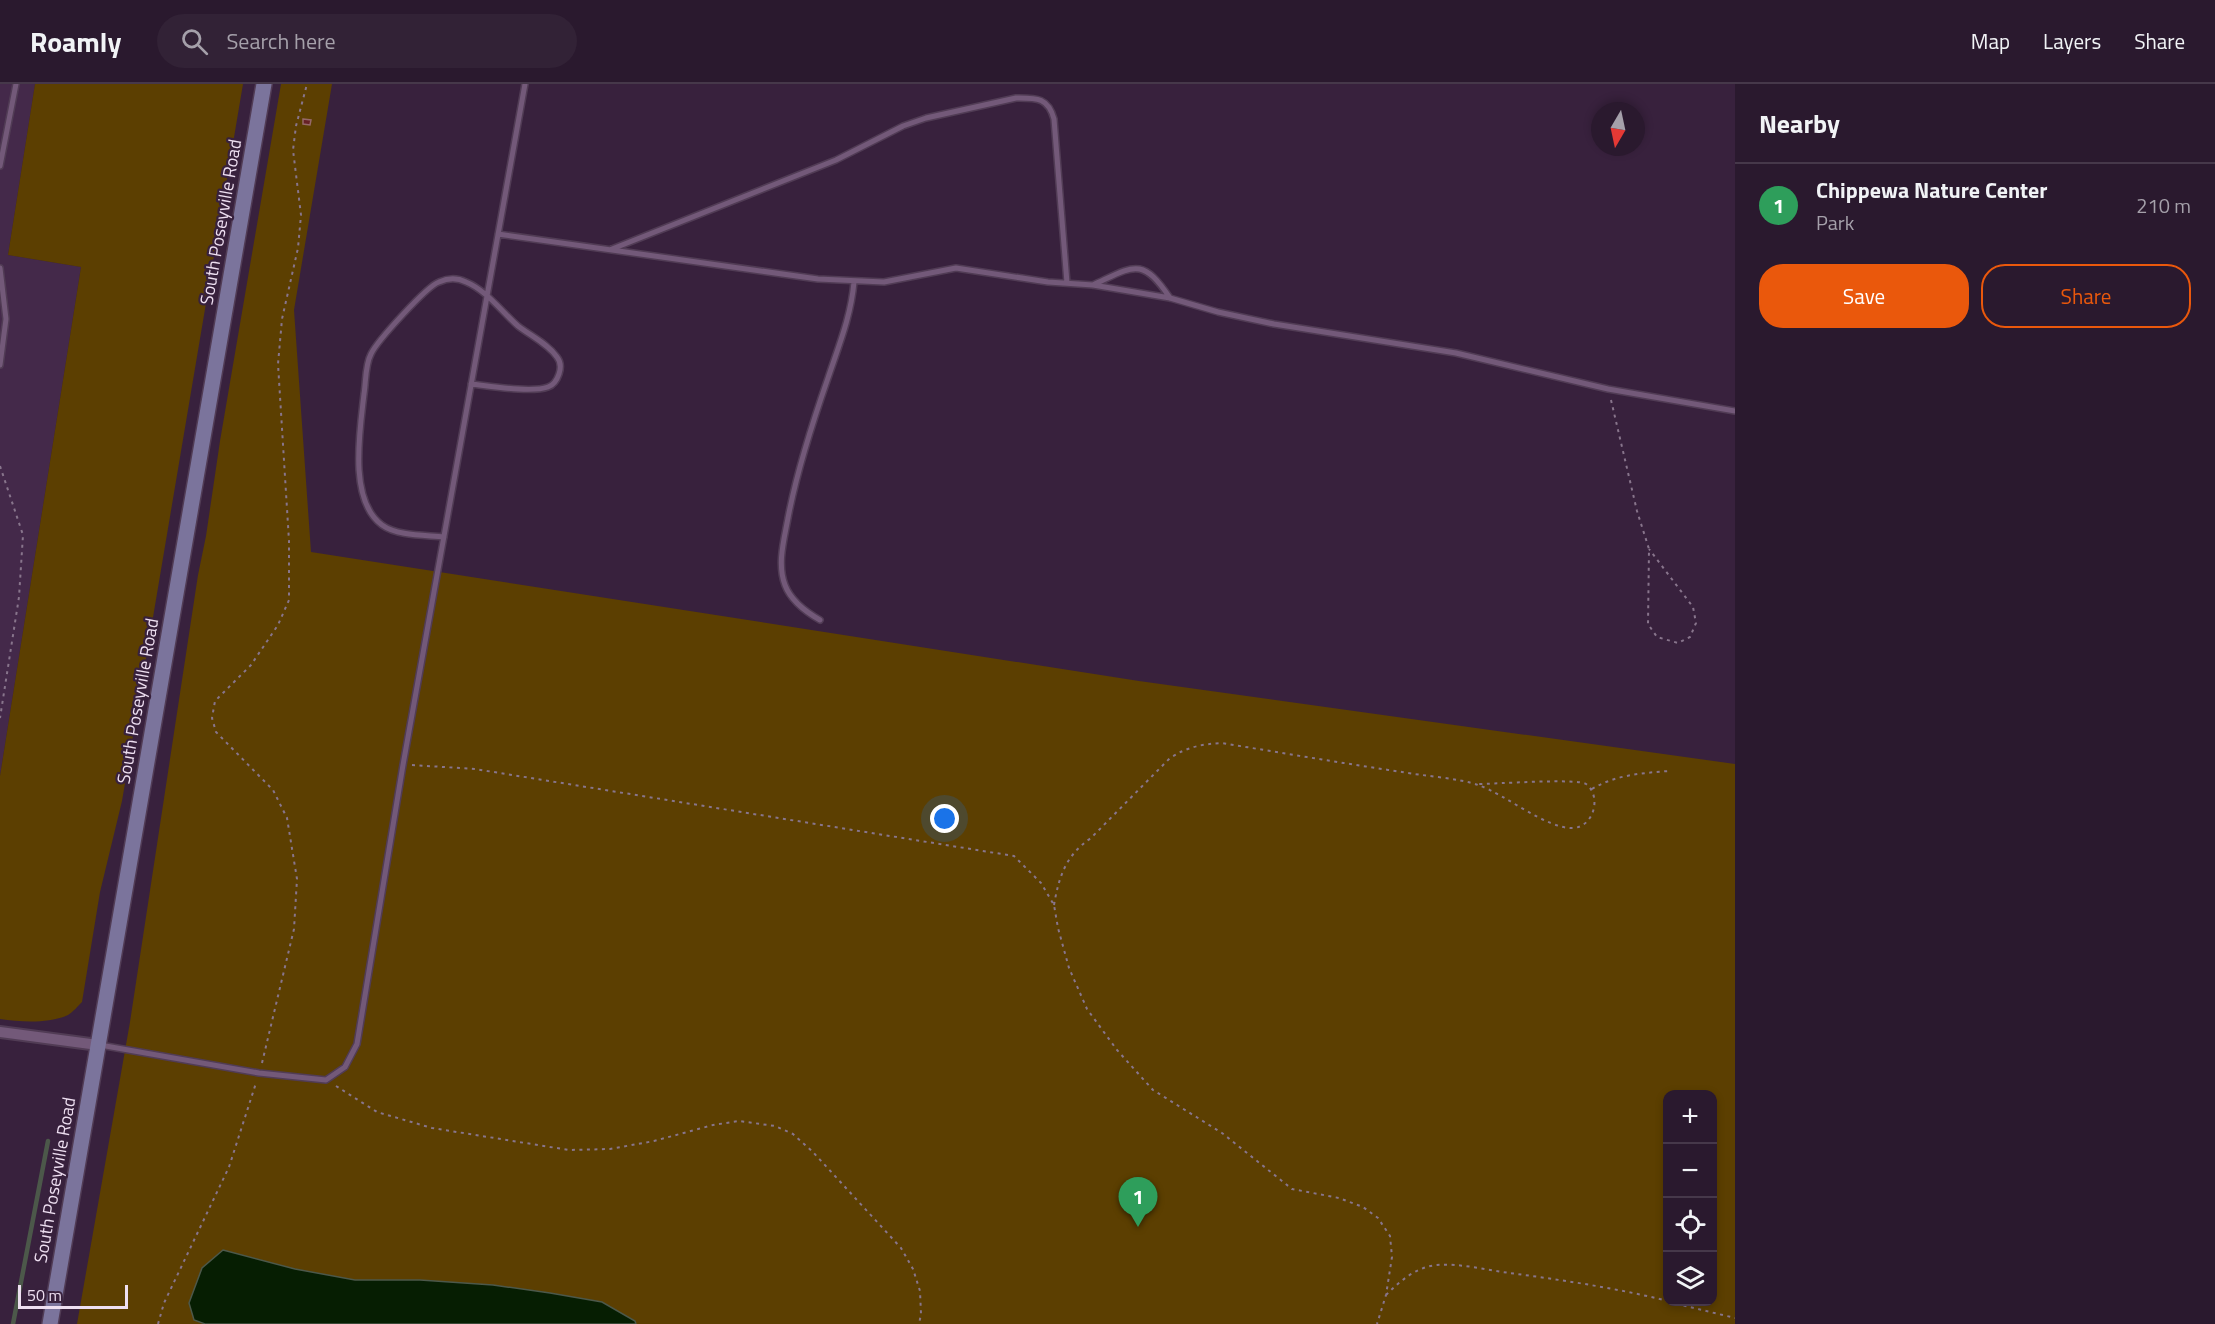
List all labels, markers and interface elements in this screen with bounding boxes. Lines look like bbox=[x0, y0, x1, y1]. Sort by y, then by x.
search box bbox=[157, 14, 577, 68]
text: Roamly bbox=[30, 20, 121, 63]
text: Search here bbox=[226, 24, 336, 58]
icon: search bbox=[178, 25, 211, 58]
text: Map bbox=[1971, 25, 2010, 57]
text: Layers bbox=[2043, 25, 2101, 57]
text: Share bbox=[2134, 25, 2185, 57]
north arrow bbox=[1591, 102, 1645, 156]
text: Nearby bbox=[1759, 104, 1840, 143]
street label: South Poseyville Road bbox=[193, 137, 248, 307]
text: Chippewa Nature Center bbox=[1816, 173, 2048, 207]
text: 1 bbox=[1773, 190, 1784, 221]
text: 210 m bbox=[2136, 190, 2191, 221]
text: Park bbox=[1816, 207, 1854, 238]
button: Save bbox=[1759, 264, 1969, 328]
button: Share bbox=[1981, 264, 2191, 328]
street label: South Poseyville Road bbox=[110, 616, 165, 786]
your location bbox=[930, 804, 959, 833]
map controls bbox=[1663, 1090, 1717, 1306]
button: + bbox=[1663, 1090, 1717, 1144]
street label: South Poseyville Road bbox=[27, 1095, 82, 1265]
button: − bbox=[1663, 1144, 1717, 1198]
pin: 1 bbox=[1118, 1178, 1158, 1227]
button: locate bbox=[1663, 1198, 1717, 1252]
button: layers bbox=[1663, 1252, 1717, 1306]
scale bar bbox=[18, 1282, 128, 1310]
text: 50 m bbox=[27, 1283, 62, 1307]

